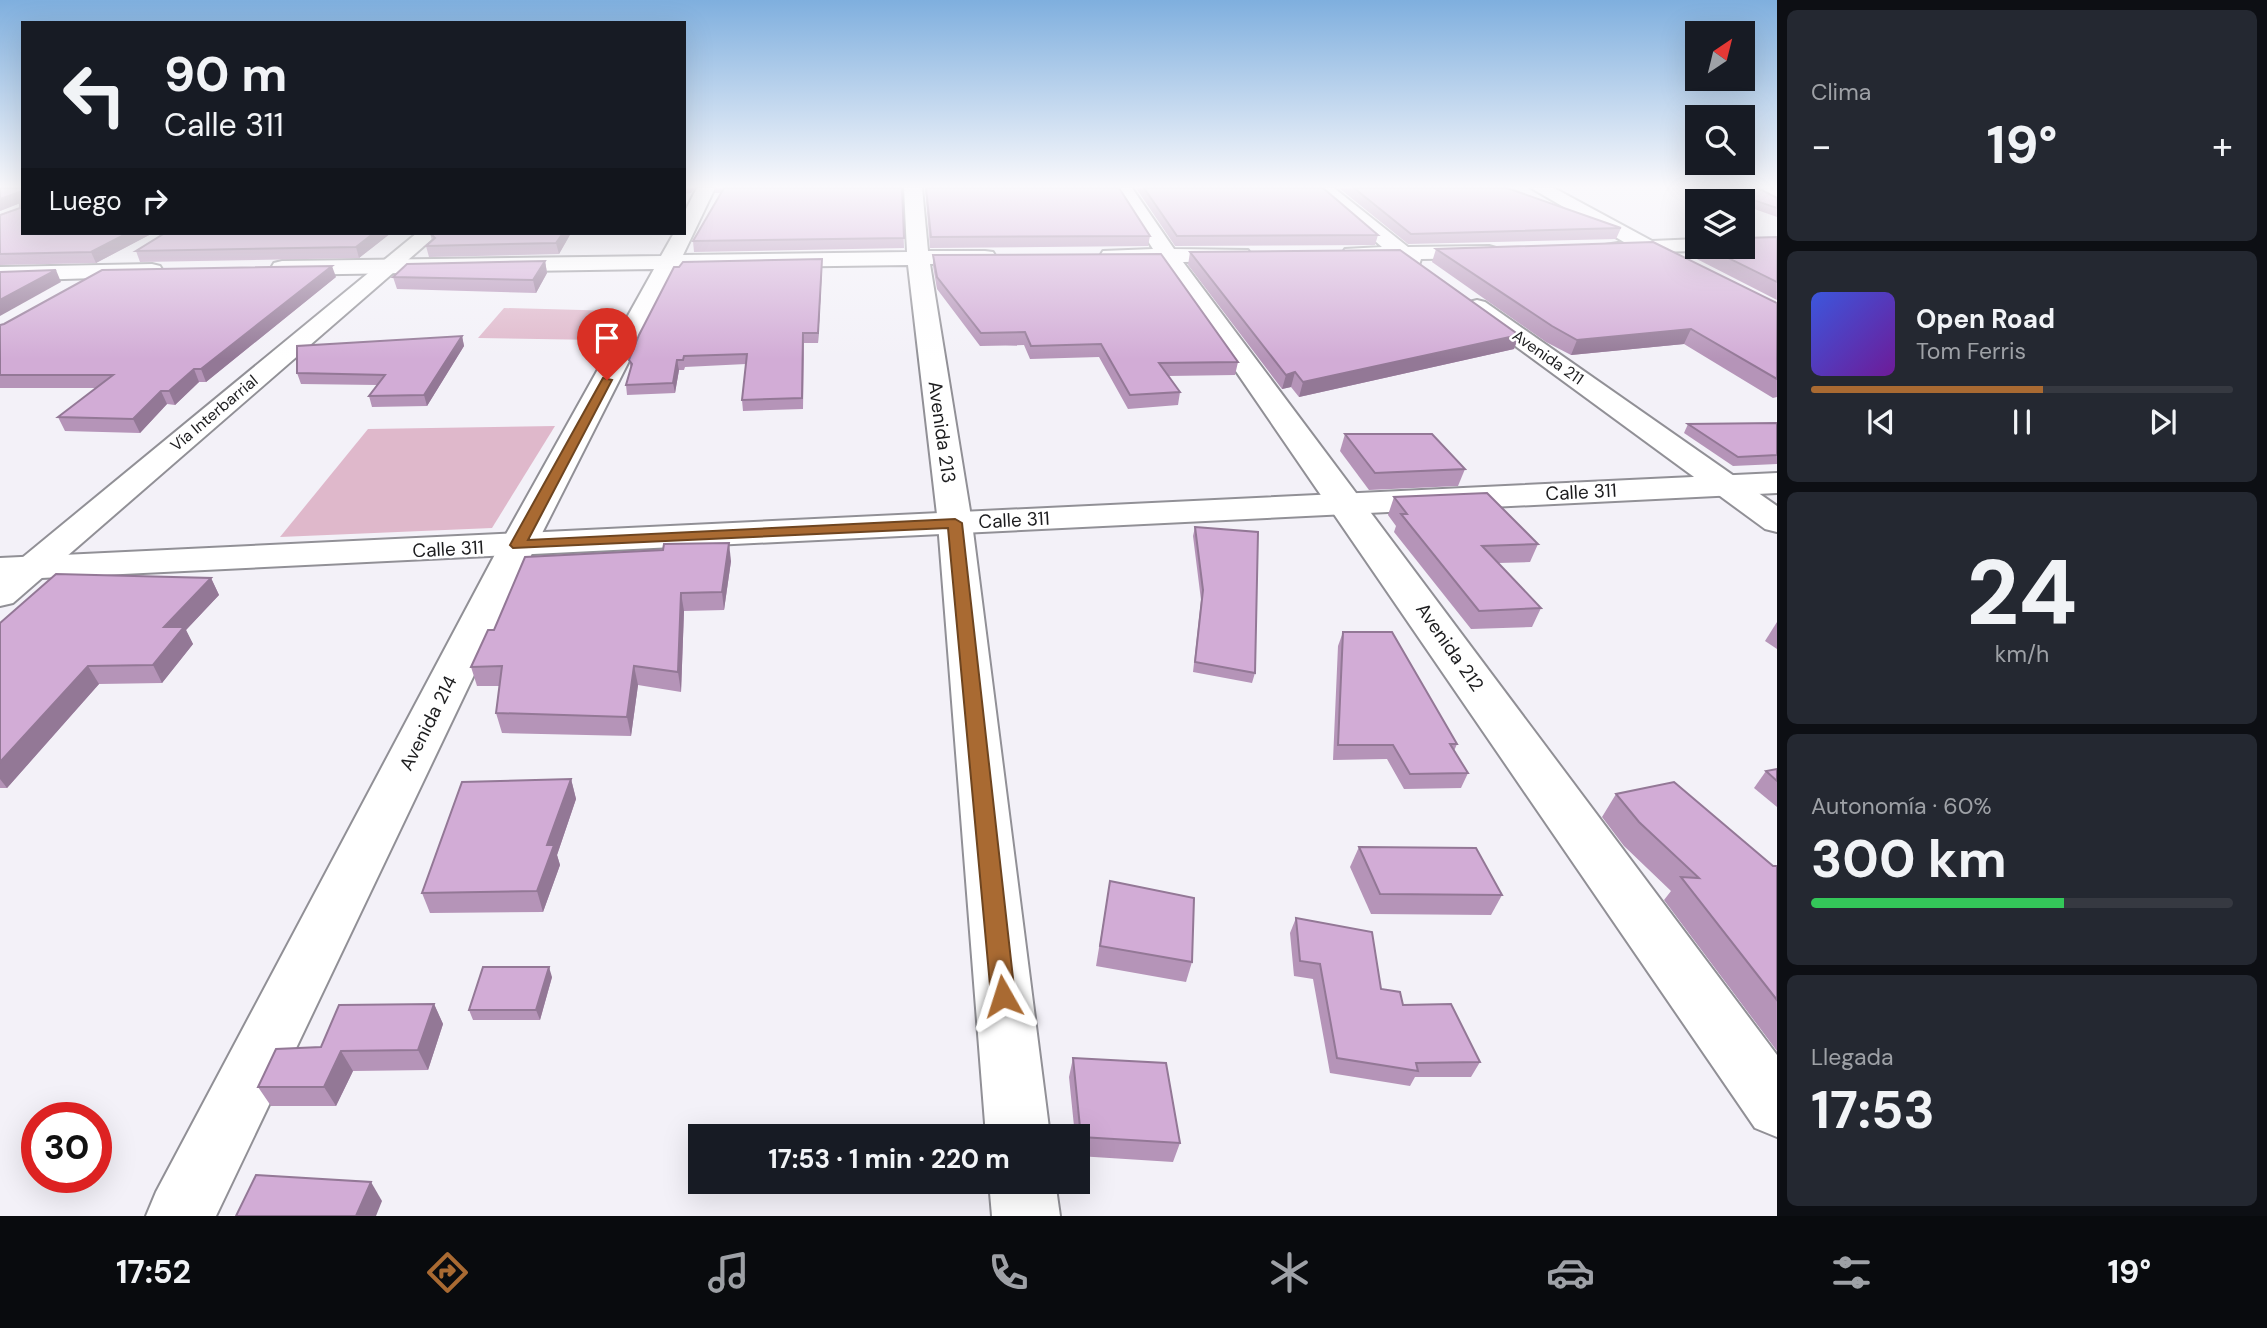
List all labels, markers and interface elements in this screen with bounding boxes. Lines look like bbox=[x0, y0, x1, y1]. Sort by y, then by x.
north arrow bbox=[1685, 21, 1755, 91]
map controls bbox=[1685, 21, 1755, 259]
text: 90 m bbox=[164, 42, 287, 106]
icon: left bbox=[49, 49, 140, 140]
text: Clima bbox=[1811, 77, 1871, 107]
text: Calle 311 bbox=[164, 104, 284, 146]
button: search bbox=[1685, 105, 1755, 175]
text: 19° bbox=[1987, 111, 2057, 179]
text: − bbox=[1811, 121, 1832, 171]
text: + bbox=[2212, 121, 2233, 171]
icon: right bbox=[136, 182, 174, 220]
text: Luego bbox=[49, 184, 122, 218]
button: layers bbox=[1685, 189, 1755, 259]
text: Open Road bbox=[1916, 302, 2055, 336]
pin bbox=[577, 308, 637, 380]
icon: arrive bbox=[588, 319, 626, 357]
street label: Avenida 211 bbox=[1508, 325, 1588, 389]
text: Tom Ferris bbox=[1916, 336, 2026, 366]
street label: Vía Interbarrial bbox=[166, 370, 262, 456]
street label: Avenida 213 bbox=[922, 379, 962, 485]
icon: previous bbox=[1862, 403, 1900, 441]
icon: pause bbox=[2003, 403, 2041, 441]
icon: next bbox=[2144, 403, 2182, 441]
street label: Calle 311 bbox=[1545, 478, 1617, 506]
street label: Calle 311 bbox=[978, 506, 1050, 534]
text: 24 bbox=[1966, 534, 2078, 652]
street label: Calle 311 bbox=[412, 535, 484, 563]
street label: Avenida 212 bbox=[1410, 598, 1490, 696]
text: km/h bbox=[1995, 639, 2049, 669]
street label: Avenida 214 bbox=[393, 671, 463, 775]
text: Autonomía · 60% bbox=[1811, 791, 1992, 821]
text: 300 km bbox=[1811, 825, 2007, 893]
position arrow bbox=[966, 959, 1040, 1033]
text: Llegada bbox=[1811, 1042, 1894, 1072]
text: 17:53 bbox=[1811, 1076, 1935, 1144]
speed limit sign: 30 bbox=[21, 1102, 112, 1193]
text: 17:53 · 1 min · 220 m bbox=[768, 1142, 1010, 1176]
icon: directions bbox=[423, 1248, 472, 1297]
icon: music bbox=[704, 1248, 753, 1297]
icon: phone bbox=[984, 1248, 1033, 1297]
icon: climate bbox=[1265, 1248, 1314, 1297]
icon: car bbox=[1546, 1248, 1595, 1297]
icon: filters bbox=[1827, 1248, 1876, 1297]
text: 17:52 bbox=[116, 1251, 191, 1293]
text: 19° bbox=[2107, 1251, 2151, 1293]

